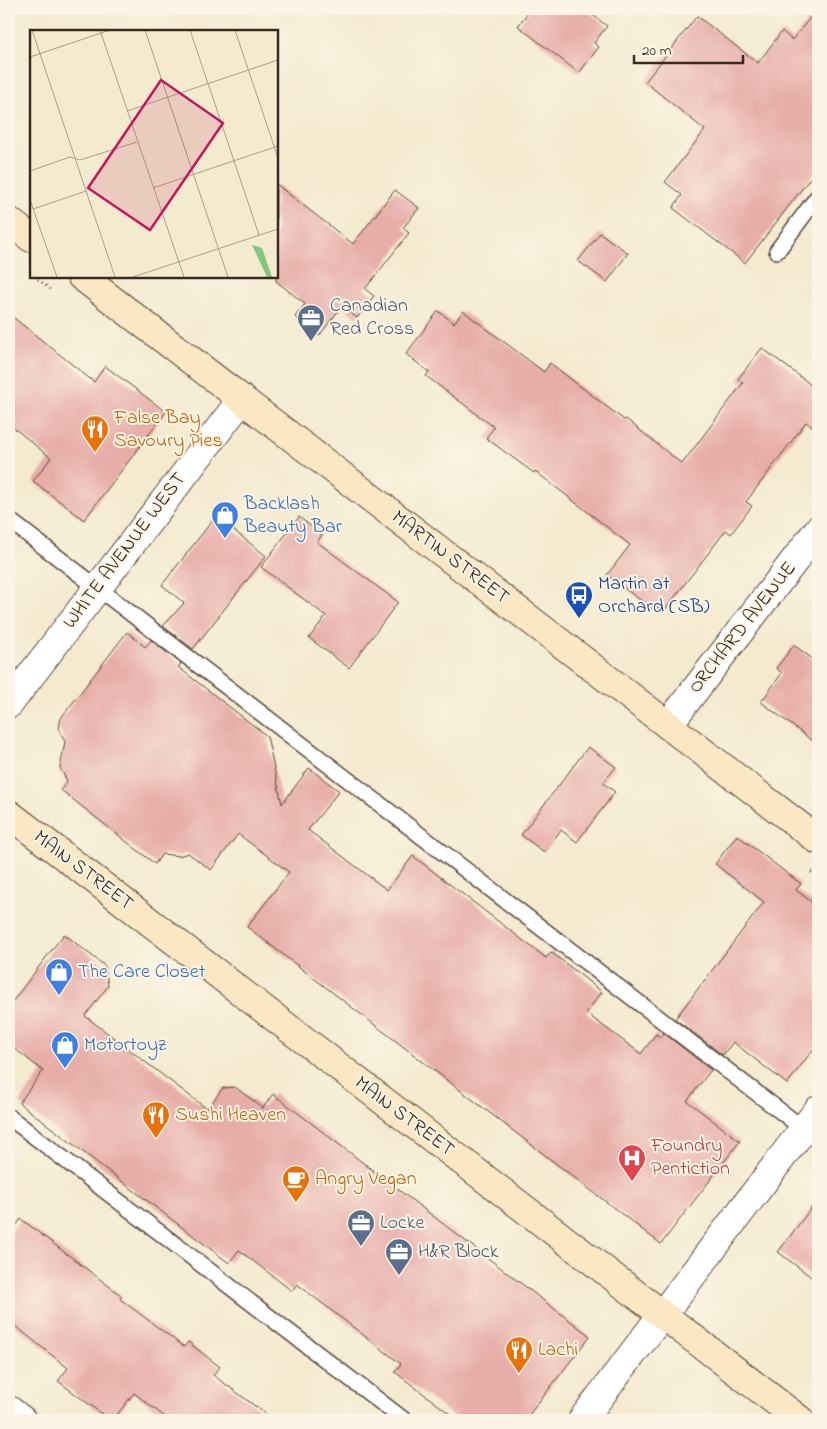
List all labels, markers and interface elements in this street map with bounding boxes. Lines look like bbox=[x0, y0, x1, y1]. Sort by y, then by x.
inset map bbox=[30, 30, 278, 278]
scale bar bbox=[634, 32, 743, 64]
text: 20 m bbox=[642, 40, 672, 62]
place label: Canadian Red Cross bbox=[330, 292, 414, 344]
office icon: Canadian Red Cross bbox=[296, 303, 326, 342]
place label: False Bay Savoury Pies bbox=[113, 404, 223, 456]
restaurant icon: False Bay Savoury Pies bbox=[80, 414, 110, 453]
street label: WHITE AVENUE WEST bbox=[56, 467, 194, 635]
place label: Backlash Beauty Bar bbox=[243, 490, 343, 542]
shop icon: Backlash Beauty Bar bbox=[210, 500, 240, 539]
street label: MARTIN STREET bbox=[385, 504, 515, 612]
street label: ORCHARD AVENUE bbox=[682, 556, 804, 700]
place label: Martin at Orchard (SB) bbox=[598, 570, 710, 622]
bus stop icon: Martin at Orchard (SB) bbox=[564, 580, 594, 619]
street label: MAIN STREET bbox=[27, 824, 139, 918]
shop icon: The Care Closet bbox=[44, 957, 74, 996]
place label: The Care Closet bbox=[78, 958, 206, 987]
shop icon: Motortoyz bbox=[50, 1030, 80, 1069]
place label: Motortoyz bbox=[84, 1031, 167, 1060]
street label: MAIN STREET bbox=[348, 1070, 460, 1164]
restaurant icon: Sushi Heaven bbox=[141, 1100, 171, 1139]
place label: Sushi Heaven bbox=[175, 1101, 286, 1130]
place label: Foundry Pentiction bbox=[650, 1132, 730, 1184]
hospital icon: Foundry Pentiction bbox=[617, 1143, 647, 1182]
cafe icon: Angry Vegan bbox=[281, 1164, 311, 1203]
place label: Angry Vegan bbox=[315, 1165, 417, 1195]
office icon: Locke bbox=[346, 1208, 376, 1247]
place label: Locke bbox=[380, 1209, 424, 1238]
office icon: H&R Block bbox=[384, 1237, 414, 1276]
place label: H&R Block bbox=[418, 1238, 499, 1267]
restaurant icon: Lachi bbox=[504, 1335, 534, 1374]
place label: Lachi bbox=[538, 1336, 578, 1365]

